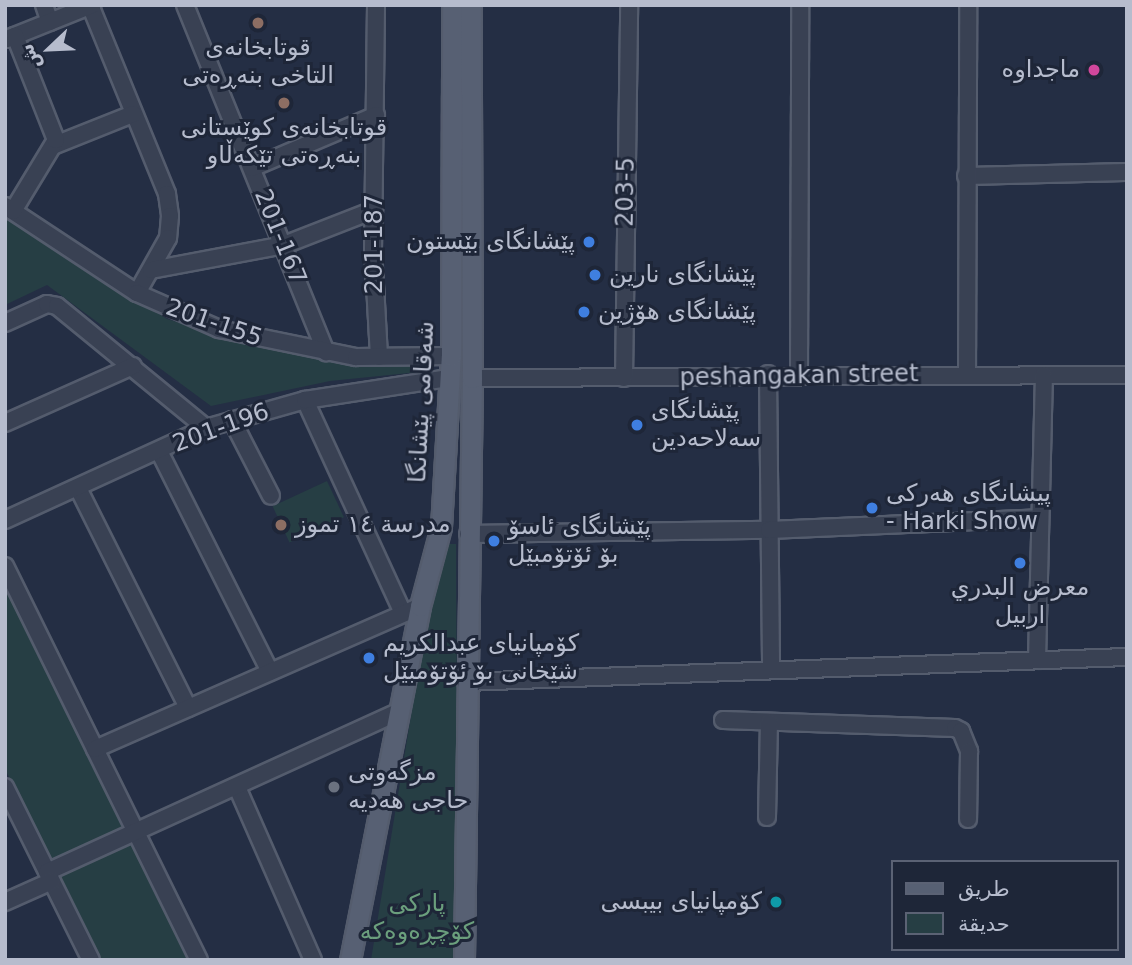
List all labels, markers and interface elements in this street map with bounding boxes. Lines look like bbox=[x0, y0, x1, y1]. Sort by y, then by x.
north arrow bbox=[14, 14, 84, 84]
marker: قوتابخانەی التاخی بنەڕەتی bbox=[250, 15, 266, 31]
place label: قوتابخانەی التاخی بنەڕەتی bbox=[182, 34, 334, 90]
text: ش bbox=[14, 41, 45, 74]
place label: ماجداوە bbox=[1002, 56, 1080, 84]
marker: ماجداوە bbox=[1086, 62, 1102, 78]
marker: قوتابخانەی کوێستانی بنەڕەتی تێکەڵاو bbox=[276, 95, 292, 111]
place label: قوتابخانەی کوێستانی بنەڕەتی تێکەڵاو bbox=[181, 114, 387, 170]
street label: 203-5 bbox=[611, 157, 641, 227]
street label: 201-167 bbox=[248, 185, 312, 289]
street label: 201-187 bbox=[361, 194, 389, 294]
place label: پێشانگای بێستون bbox=[406, 228, 575, 256]
marker: پێشانگای بێستون bbox=[581, 234, 597, 250]
place label: پێشانگای نارین bbox=[609, 261, 756, 289]
marker: پێشانگای نارین bbox=[587, 267, 603, 283]
street label: 201-155 bbox=[162, 293, 266, 353]
place label: پێشانگای هۆژین bbox=[598, 298, 756, 326]
marker: پێشانگای هۆژین bbox=[576, 304, 592, 320]
street label: شەقامی پێشانگا bbox=[403, 320, 441, 484]
street label: peshangakan street bbox=[679, 360, 919, 392]
street label: 201-196 bbox=[169, 397, 273, 459]
place label: پێشانگای سەلاحەدین bbox=[651, 397, 761, 453]
marker: پێشانگای سەلاحەدین bbox=[629, 417, 645, 433]
place label: پیشانگای هەرکی - Harki Show bbox=[886, 480, 1051, 536]
marker: پیشانگای هەرکی - Harki Show bbox=[864, 500, 880, 516]
place label: مدرسة ١٤ تموز bbox=[295, 511, 451, 539]
place label: پێشانگای ئاسۆ بۆ ئۆتۆمبێل bbox=[508, 513, 651, 569]
marker: مدرسة ١٤ تموز bbox=[273, 517, 289, 533]
marker: پێشانگای ئاسۆ بۆ ئۆتۆمبێل bbox=[486, 533, 502, 549]
marker: معرض البدري اربيل bbox=[1012, 555, 1028, 571]
place label: معرض البدري اربيل bbox=[951, 574, 1089, 630]
place label: کۆمپانیای عبدالكريم شێخانی بۆ ئۆتۆمبێل bbox=[383, 630, 579, 686]
marker: کۆمپانیای عبدالكريم شێخانی بۆ ئۆتۆمبێل bbox=[361, 650, 377, 666]
place label: مزگەوتی حاجی هەدیە bbox=[348, 759, 468, 815]
marker: مزگەوتی حاجی هەدیە bbox=[326, 779, 342, 795]
legend bbox=[890, 860, 1118, 951]
text: طريق bbox=[958, 877, 1010, 901]
place label: كۆمپانیای بیبسی bbox=[601, 888, 762, 916]
park label: پارکی کۆچڕەوەکە bbox=[360, 890, 474, 946]
marker: كۆمپانیای بیبسی bbox=[768, 894, 784, 910]
text: حديقة bbox=[958, 912, 1010, 936]

